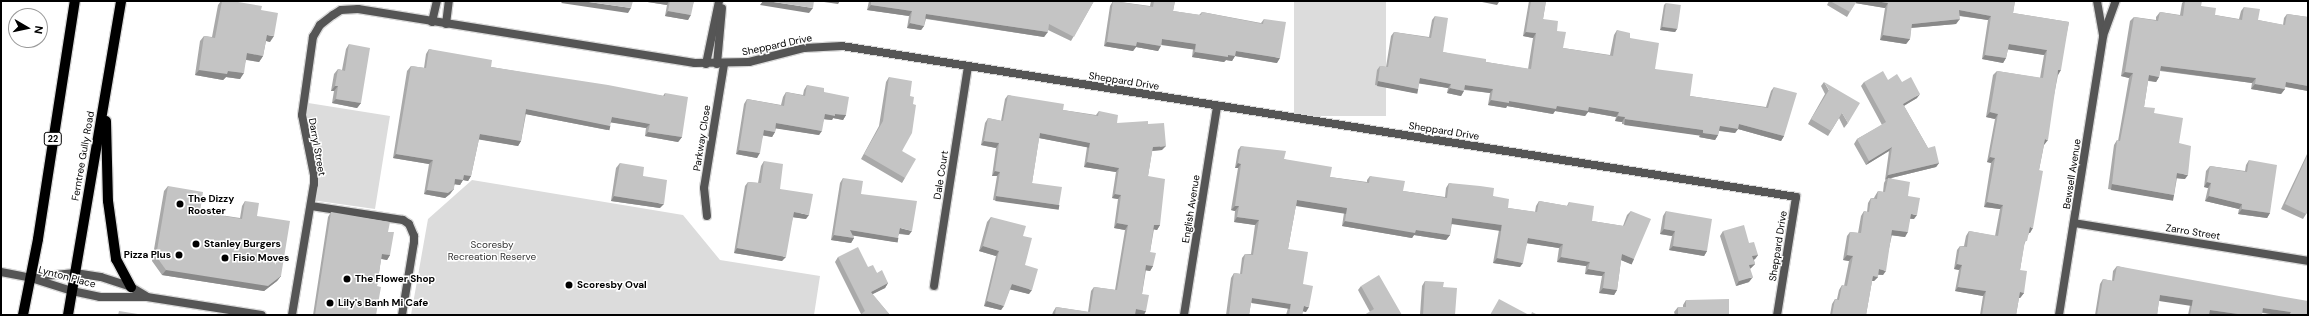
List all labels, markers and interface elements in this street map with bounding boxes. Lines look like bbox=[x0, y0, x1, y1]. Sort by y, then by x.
north arrow bbox=[8, 8, 48, 48]
text: N bbox=[31, 25, 46, 35]
street label: Sheppard Drive bbox=[741, 32, 813, 58]
street label: Sheppard Drive bbox=[1088, 69, 1160, 93]
street label: Parkway Close bbox=[691, 104, 713, 172]
street label: Ferntree Gully Road bbox=[69, 110, 97, 202]
street label: Darryl Street bbox=[306, 117, 328, 177]
street label: Sheppard Drive bbox=[1408, 119, 1480, 143]
road number: 22 bbox=[43, 132, 63, 146]
street label: Bewsell Avenue bbox=[2061, 138, 2083, 210]
street label: Dale Court bbox=[931, 150, 951, 200]
street label: English Avenue bbox=[1180, 174, 1202, 244]
place label: The Dizzy Rooster bbox=[188, 192, 234, 216]
marker: The Dizzy Rooster bbox=[175, 199, 185, 209]
street label: Sheppard Drive bbox=[1766, 210, 1790, 282]
street label: Zarro Street bbox=[2165, 222, 2221, 242]
place label: Stanley Burgers bbox=[204, 238, 281, 250]
park label: Scoresby Recreation Reserve bbox=[448, 238, 536, 262]
marker: Stanley Burgers bbox=[191, 239, 201, 249]
place label: Pizza Plus bbox=[124, 249, 171, 261]
marker: Pizza Plus bbox=[174, 250, 184, 260]
place label: Fisio Moves bbox=[233, 252, 289, 264]
marker: Fisio Moves bbox=[220, 253, 230, 263]
street label: Lynton Place bbox=[37, 264, 97, 290]
place label: The Flower Shop bbox=[355, 273, 435, 285]
marker: The Flower Shop bbox=[342, 274, 352, 284]
place label: Scoresby Oval bbox=[577, 279, 647, 291]
marker: Scoresby Oval bbox=[564, 280, 574, 290]
place label: Lily's Banh Mi Cafe bbox=[338, 297, 428, 309]
marker: Lily's Banh Mi Cafe bbox=[325, 298, 335, 308]

